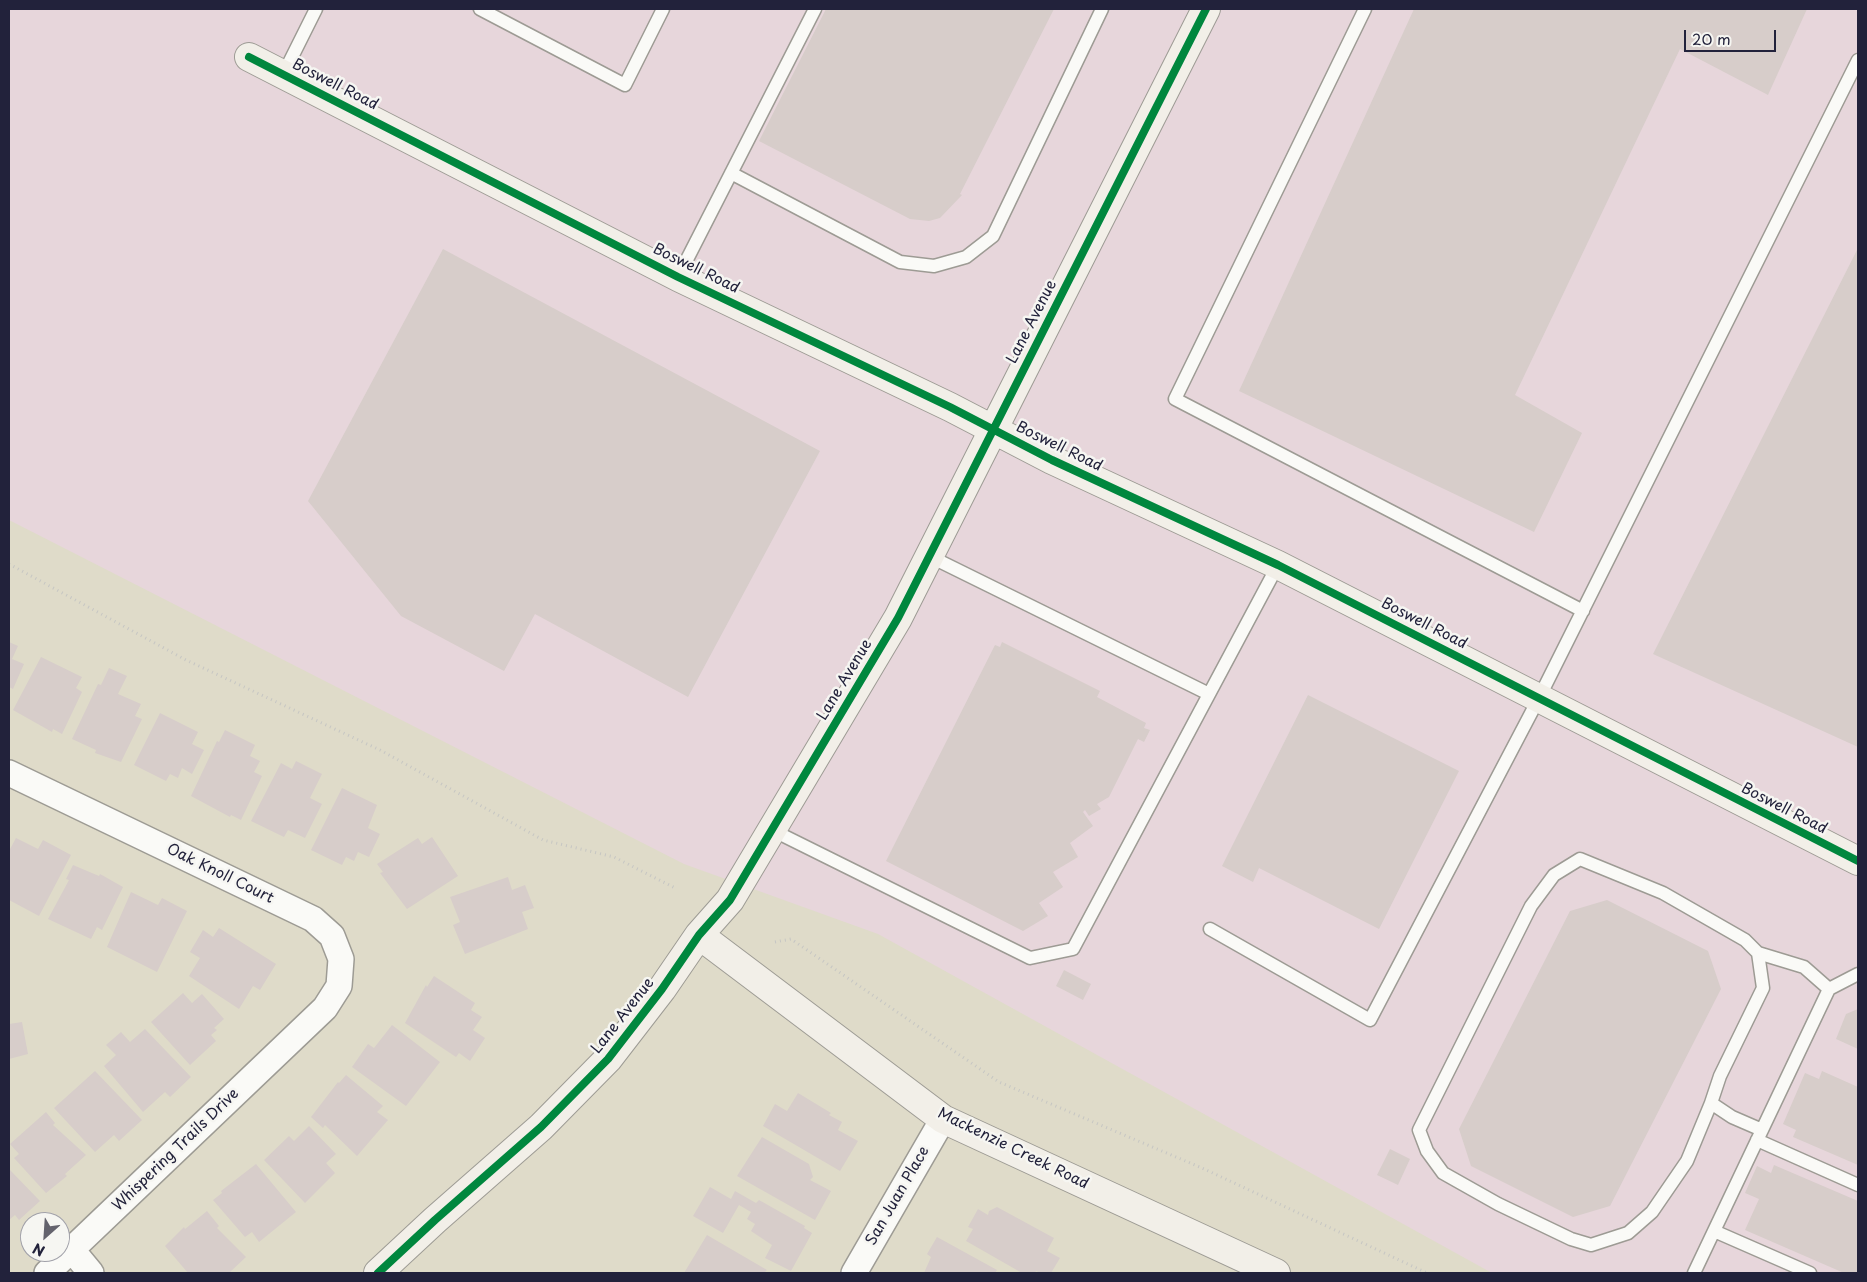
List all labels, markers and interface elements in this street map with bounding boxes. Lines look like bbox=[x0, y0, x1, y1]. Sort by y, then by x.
scale bar bbox=[1687, 20, 1780, 52]
text: 20 m bbox=[1692, 27, 1731, 50]
street label: Boswell Road bbox=[289, 56, 381, 114]
street label: Boswell Road bbox=[650, 240, 742, 298]
street label: Lane Avenue bbox=[1003, 277, 1061, 367]
street label: Boswell Road bbox=[1013, 418, 1105, 476]
street label: Boswell Road bbox=[1378, 595, 1470, 653]
street label: Lane Avenue bbox=[814, 636, 876, 724]
street label: Boswell Road bbox=[1738, 780, 1830, 838]
street label: Oak Knoll Court bbox=[164, 840, 276, 908]
street label: Lane Avenue bbox=[588, 975, 658, 1057]
street label: Whispering Trails Drive bbox=[109, 1085, 243, 1215]
street label: Mackenzie Creek Road bbox=[935, 1105, 1091, 1193]
street label: San Juan Place bbox=[862, 1143, 934, 1249]
north arrow bbox=[20, 1212, 70, 1262]
text: N bbox=[29, 1238, 48, 1262]

